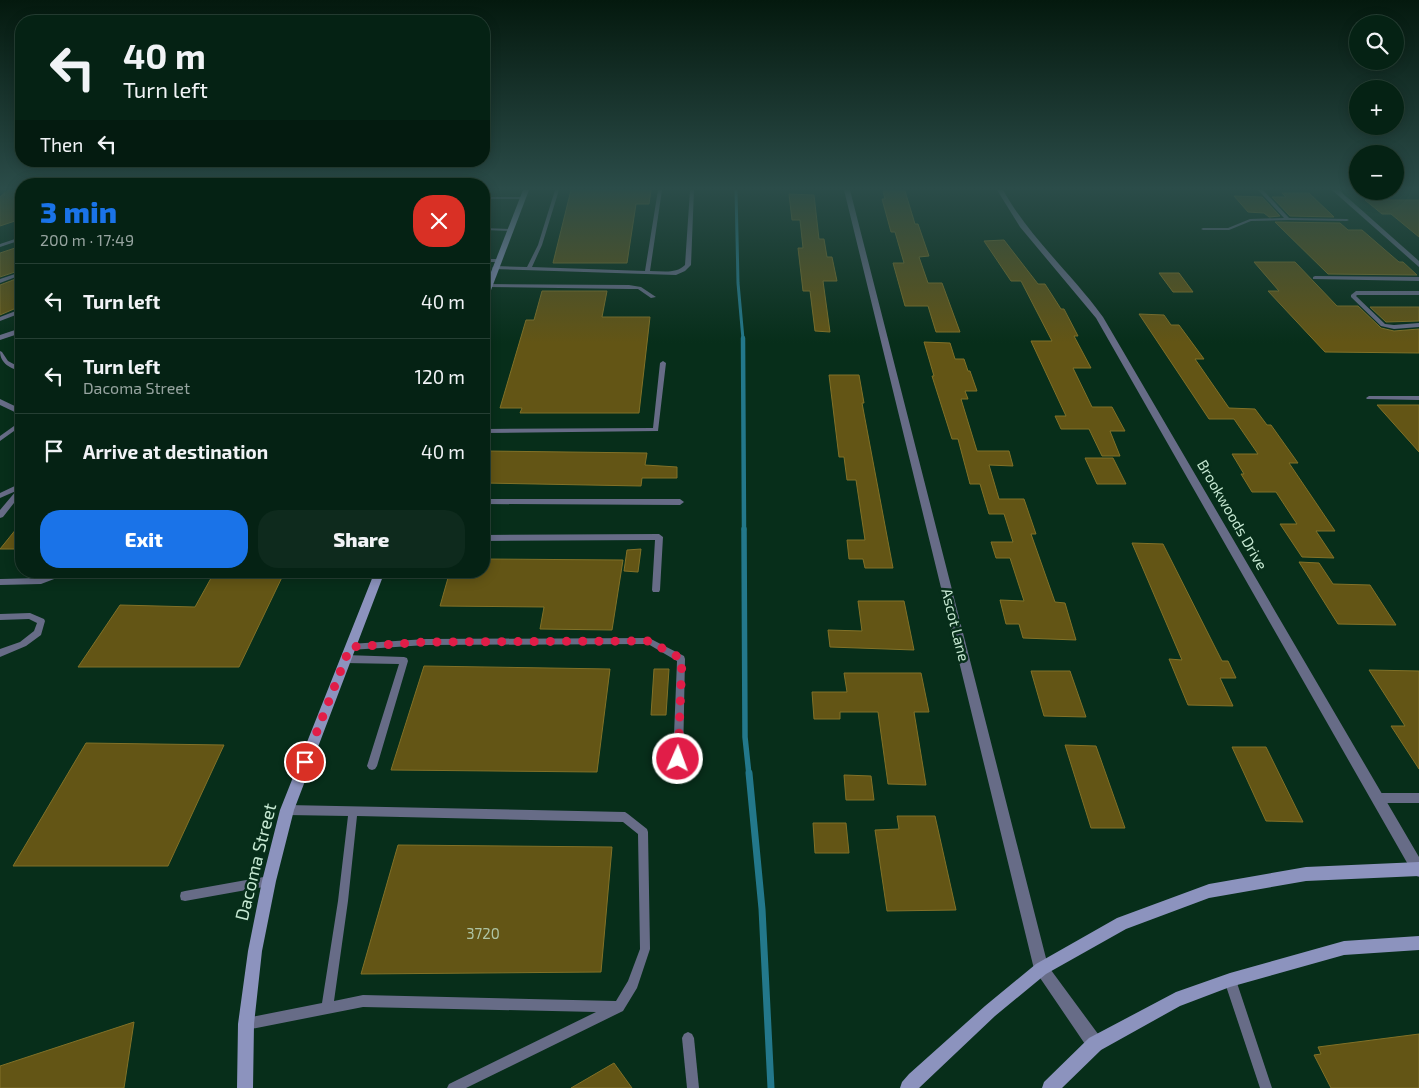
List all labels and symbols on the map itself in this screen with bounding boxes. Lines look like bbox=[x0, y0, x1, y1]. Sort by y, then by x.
street label: Brookwoods Drive bbox=[1194, 456, 1272, 573]
street label: Ascot Lane bbox=[938, 586, 974, 663]
position arrow bbox=[651, 732, 703, 784]
pin bbox=[284, 741, 326, 783]
street label: Dacoma Street bbox=[230, 801, 280, 923]
house number: 3720 bbox=[466, 924, 500, 942]

